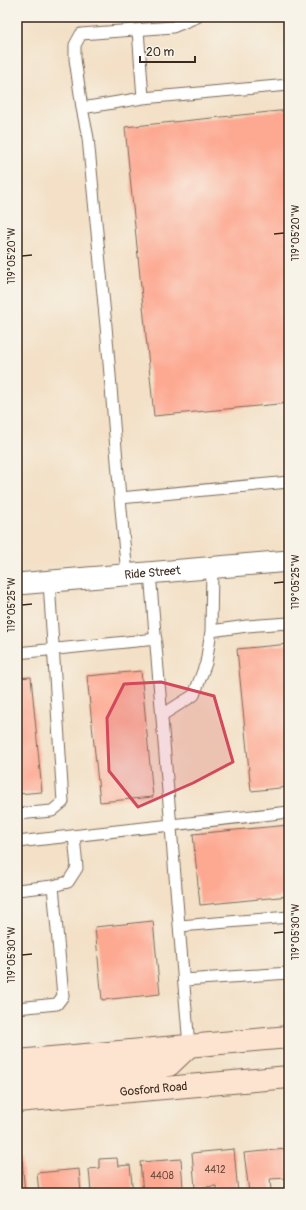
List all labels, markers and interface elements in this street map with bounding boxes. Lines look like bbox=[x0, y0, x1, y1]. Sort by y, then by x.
scale bar bbox=[140, 38, 195, 64]
text: 20 m bbox=[146, 45, 175, 60]
text: 119°05'20"W bbox=[290, 204, 302, 261]
text: 119°05'20"W bbox=[6, 227, 18, 284]
text: 119°05'25"W bbox=[290, 554, 302, 610]
street label: Ride Street bbox=[124, 563, 181, 583]
text: 119°05'25"W bbox=[6, 577, 18, 633]
text: 119°05'30"W bbox=[290, 903, 302, 960]
text: 119°05'30"W bbox=[6, 926, 18, 983]
street label: Gosford Road bbox=[119, 1079, 188, 1100]
house number: 4412 bbox=[204, 1164, 226, 1176]
house number: 4408 bbox=[150, 1170, 174, 1182]

